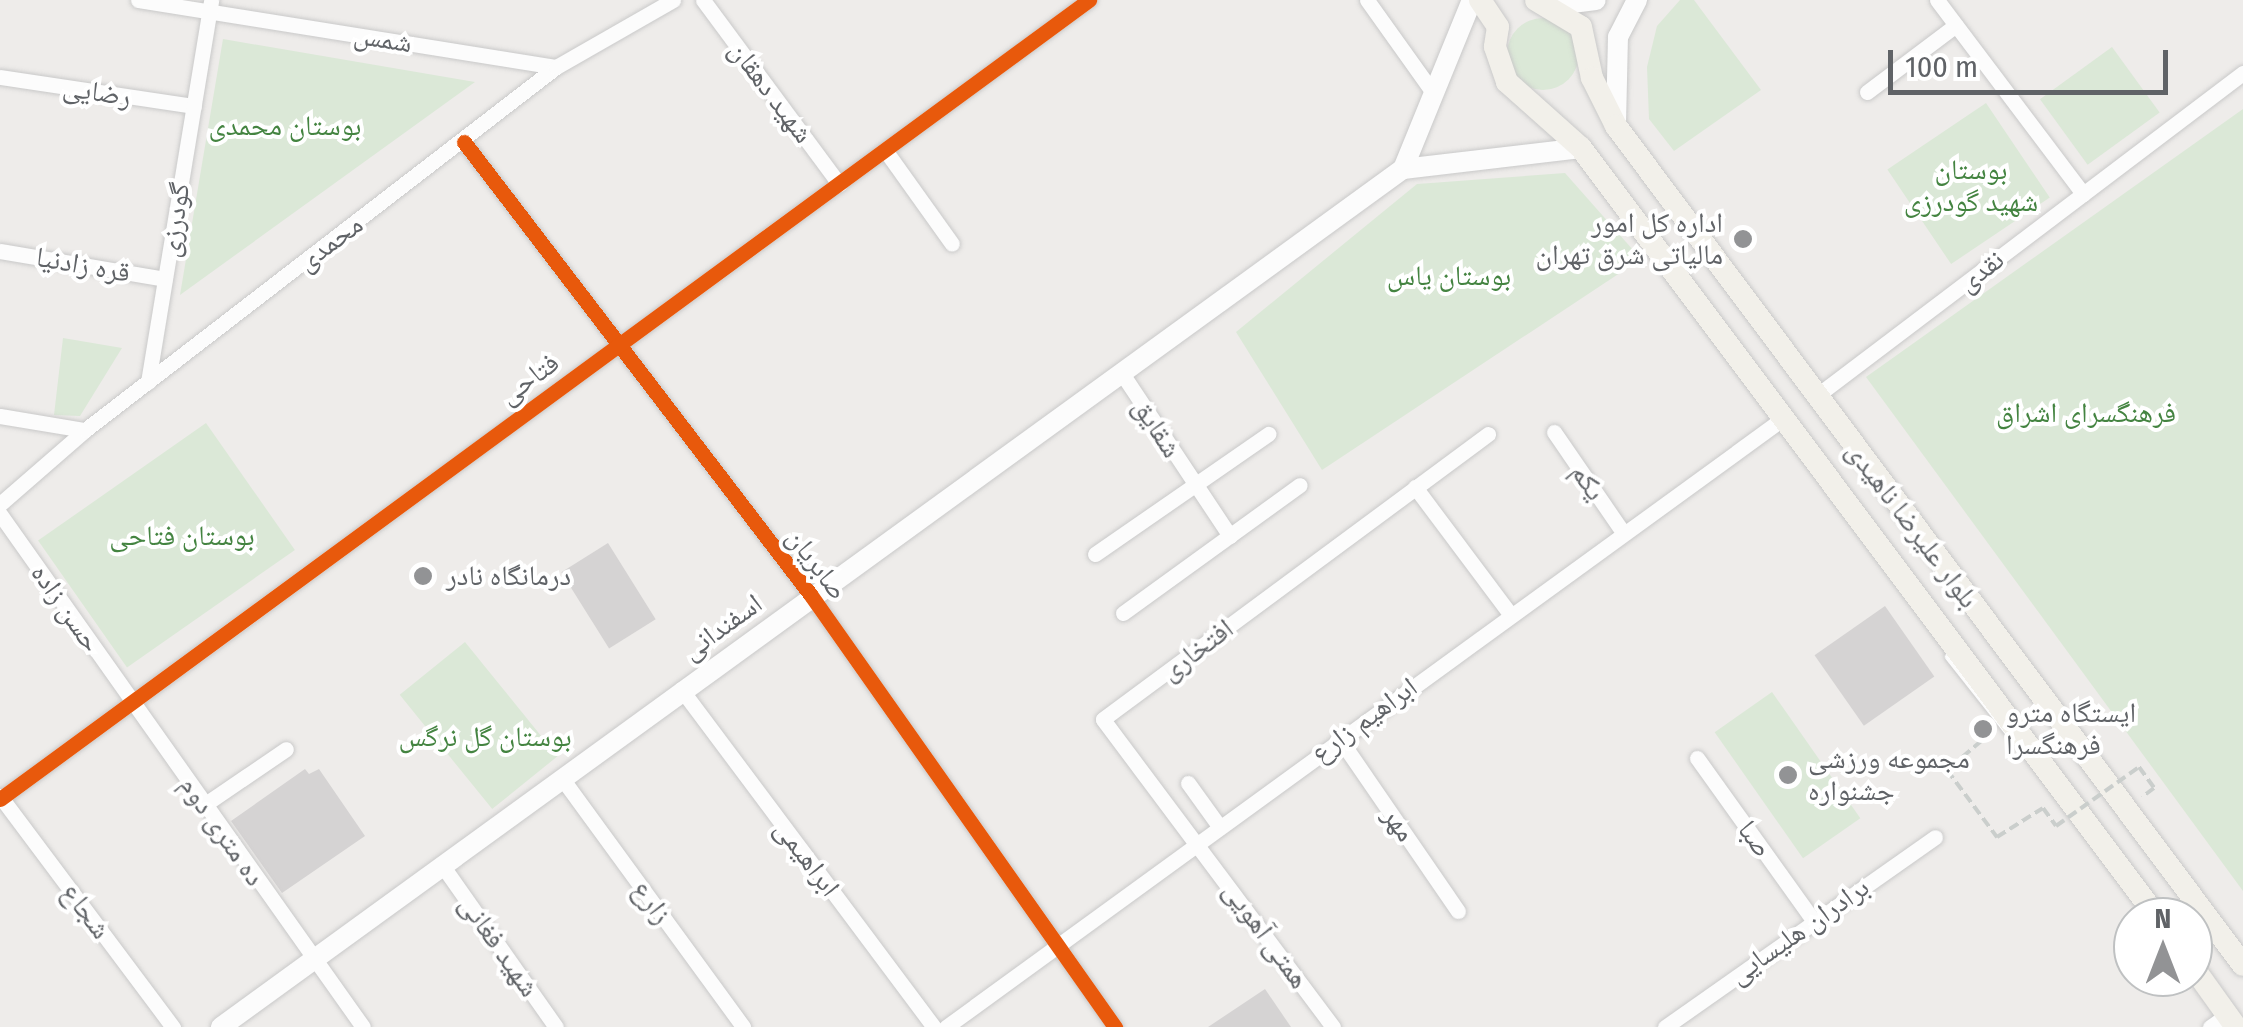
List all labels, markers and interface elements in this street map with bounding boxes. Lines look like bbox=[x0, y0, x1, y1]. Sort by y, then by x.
street label: شمس bbox=[351, 18, 415, 60]
scale bar bbox=[1893, 30, 2173, 92]
street label: شهید دهقان bbox=[722, 34, 820, 150]
text: 100 m bbox=[1905, 49, 1978, 85]
street label: رضایی bbox=[60, 70, 134, 114]
park label: بوستان محمدی bbox=[209, 109, 361, 143]
park label: بوستان شهید گودرزی bbox=[1904, 153, 2038, 219]
street label: گودرزی bbox=[153, 180, 197, 260]
place label: اداره کل امور مالیاتی شرق تهران bbox=[1536, 206, 1723, 272]
street label: محمدی bbox=[291, 207, 369, 279]
marker: اداره کل امور مالیاتی شرق تهران bbox=[1732, 228, 1754, 250]
street label: قره زادنیا bbox=[33, 240, 133, 290]
street label: نقدی bbox=[1951, 243, 2011, 299]
park label: بوستان یاس bbox=[1387, 259, 1511, 293]
street label: فتاحی bbox=[492, 346, 566, 412]
street label: شقایق bbox=[1126, 392, 1188, 464]
park label: فرهنگسرای اشراق bbox=[1996, 396, 2176, 430]
street label: بلوار علیرضا ناهیدی bbox=[1839, 435, 1985, 615]
street label: یکم bbox=[1564, 457, 1612, 507]
park label: بوستان فتاحی bbox=[109, 519, 255, 553]
street label: صابریان bbox=[779, 521, 855, 607]
street label: حسن زاده bbox=[24, 557, 108, 659]
place label: درمانگاه نادر bbox=[446, 559, 571, 593]
marker: درمانگاه نادر bbox=[410, 563, 436, 589]
street label: اسفندانی bbox=[675, 587, 769, 667]
street label: افتخاری bbox=[1154, 612, 1240, 688]
street label: ابراهیم زارع bbox=[1304, 670, 1424, 770]
place label: ایستگاه مترو فرهنگسرا bbox=[2006, 696, 2136, 762]
marker: ایستگاه مترو فرهنگسرا bbox=[1970, 716, 1996, 742]
park label: بوستان گل نرگس bbox=[398, 720, 572, 754]
place label: مجموعه ورزشی جشنواره bbox=[1808, 742, 1970, 808]
marker: مجموعه ورزشی جشنواره bbox=[1777, 764, 1799, 786]
street label: ده متری دوم bbox=[172, 770, 272, 892]
street label: مهر bbox=[1375, 800, 1423, 848]
street label: ابراهیمی bbox=[767, 813, 847, 903]
street label: صبا bbox=[1730, 814, 1780, 864]
street label: برادران هلیسایی bbox=[1722, 870, 1876, 992]
street label: زارع bbox=[625, 874, 679, 930]
street label: همتی آهویی bbox=[1216, 875, 1316, 995]
street label: شجاع bbox=[54, 877, 118, 945]
street label: شهید فغانی bbox=[452, 889, 546, 1003]
north arrow bbox=[2113, 897, 2213, 997]
text: N bbox=[2155, 902, 2171, 935]

